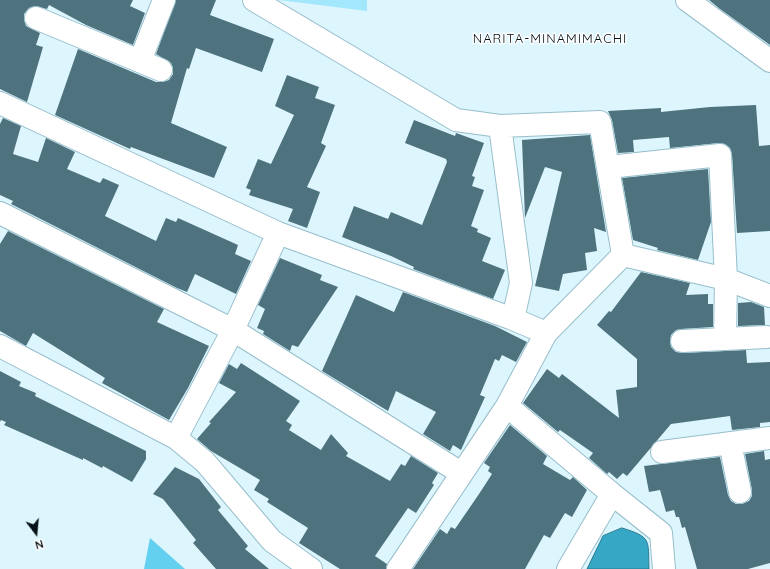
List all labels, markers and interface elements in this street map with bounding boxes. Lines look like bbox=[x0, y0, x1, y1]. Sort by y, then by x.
district label: NARITA-MINAMIMACHI bbox=[473, 31, 627, 47]
north arrow bbox=[16, 513, 56, 553]
text: N bbox=[33, 537, 45, 552]

